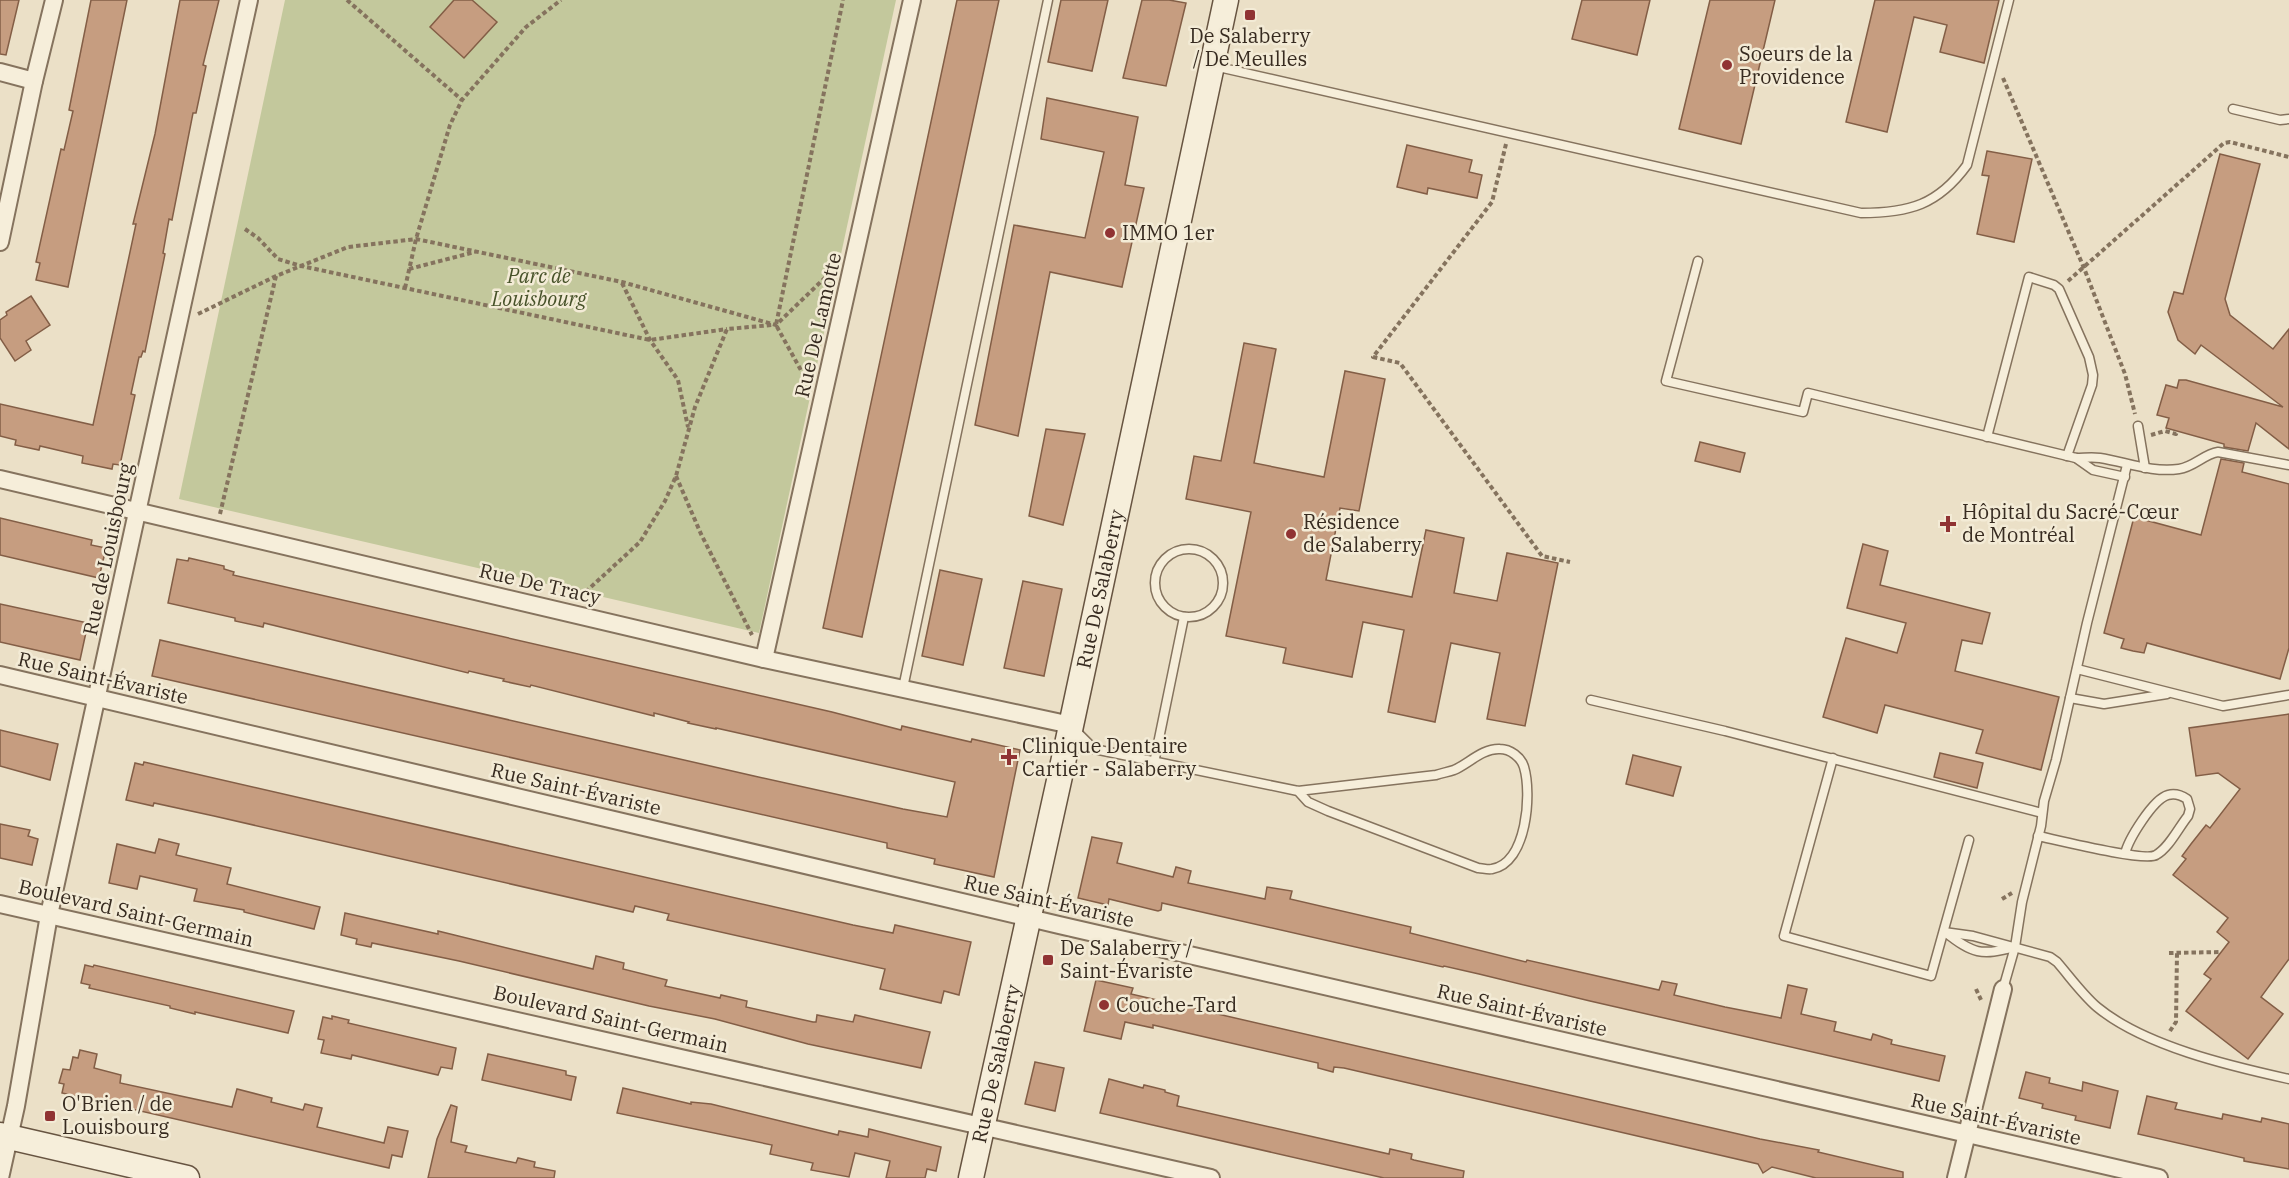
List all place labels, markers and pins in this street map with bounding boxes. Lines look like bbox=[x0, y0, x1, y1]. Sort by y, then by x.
marker: De Salaberry / De Meulles bbox=[1243, 8, 1257, 22]
place label: De Salaberry / De Meulles bbox=[1190, 22, 1311, 72]
place label: Soeurs de la Providence bbox=[1739, 40, 1853, 90]
marker: Soeurs de la Providence bbox=[1720, 58, 1734, 72]
place label: IMMO 1er bbox=[1122, 219, 1214, 246]
marker: IMMO 1er bbox=[1103, 226, 1117, 240]
place label: Hôpital du Sacré-Cœur de Montréal bbox=[1962, 498, 2179, 548]
place label: Résidence de Salaberry bbox=[1303, 508, 1422, 558]
marker: Hôpital du Sacré-Cœur de Montréal bbox=[1939, 515, 1957, 533]
marker: Résidence de Salaberry bbox=[1284, 527, 1298, 541]
place label: Clinique Dentaire Cartier - Salaberry bbox=[1022, 732, 1196, 782]
marker: Clinique Dentaire Cartier - Salaberry bbox=[1000, 748, 1018, 766]
place label: De Salaberry / Saint-Évariste bbox=[1060, 934, 1193, 984]
marker: De Salaberry / Saint-Évariste bbox=[1041, 953, 1055, 967]
place label: Couche-Tard bbox=[1116, 991, 1237, 1018]
marker: Couche-Tard bbox=[1097, 998, 1111, 1012]
place label: O'Brien / de Louisbourg bbox=[62, 1090, 172, 1140]
marker: O'Brien / de Louisbourg bbox=[43, 1109, 57, 1123]

